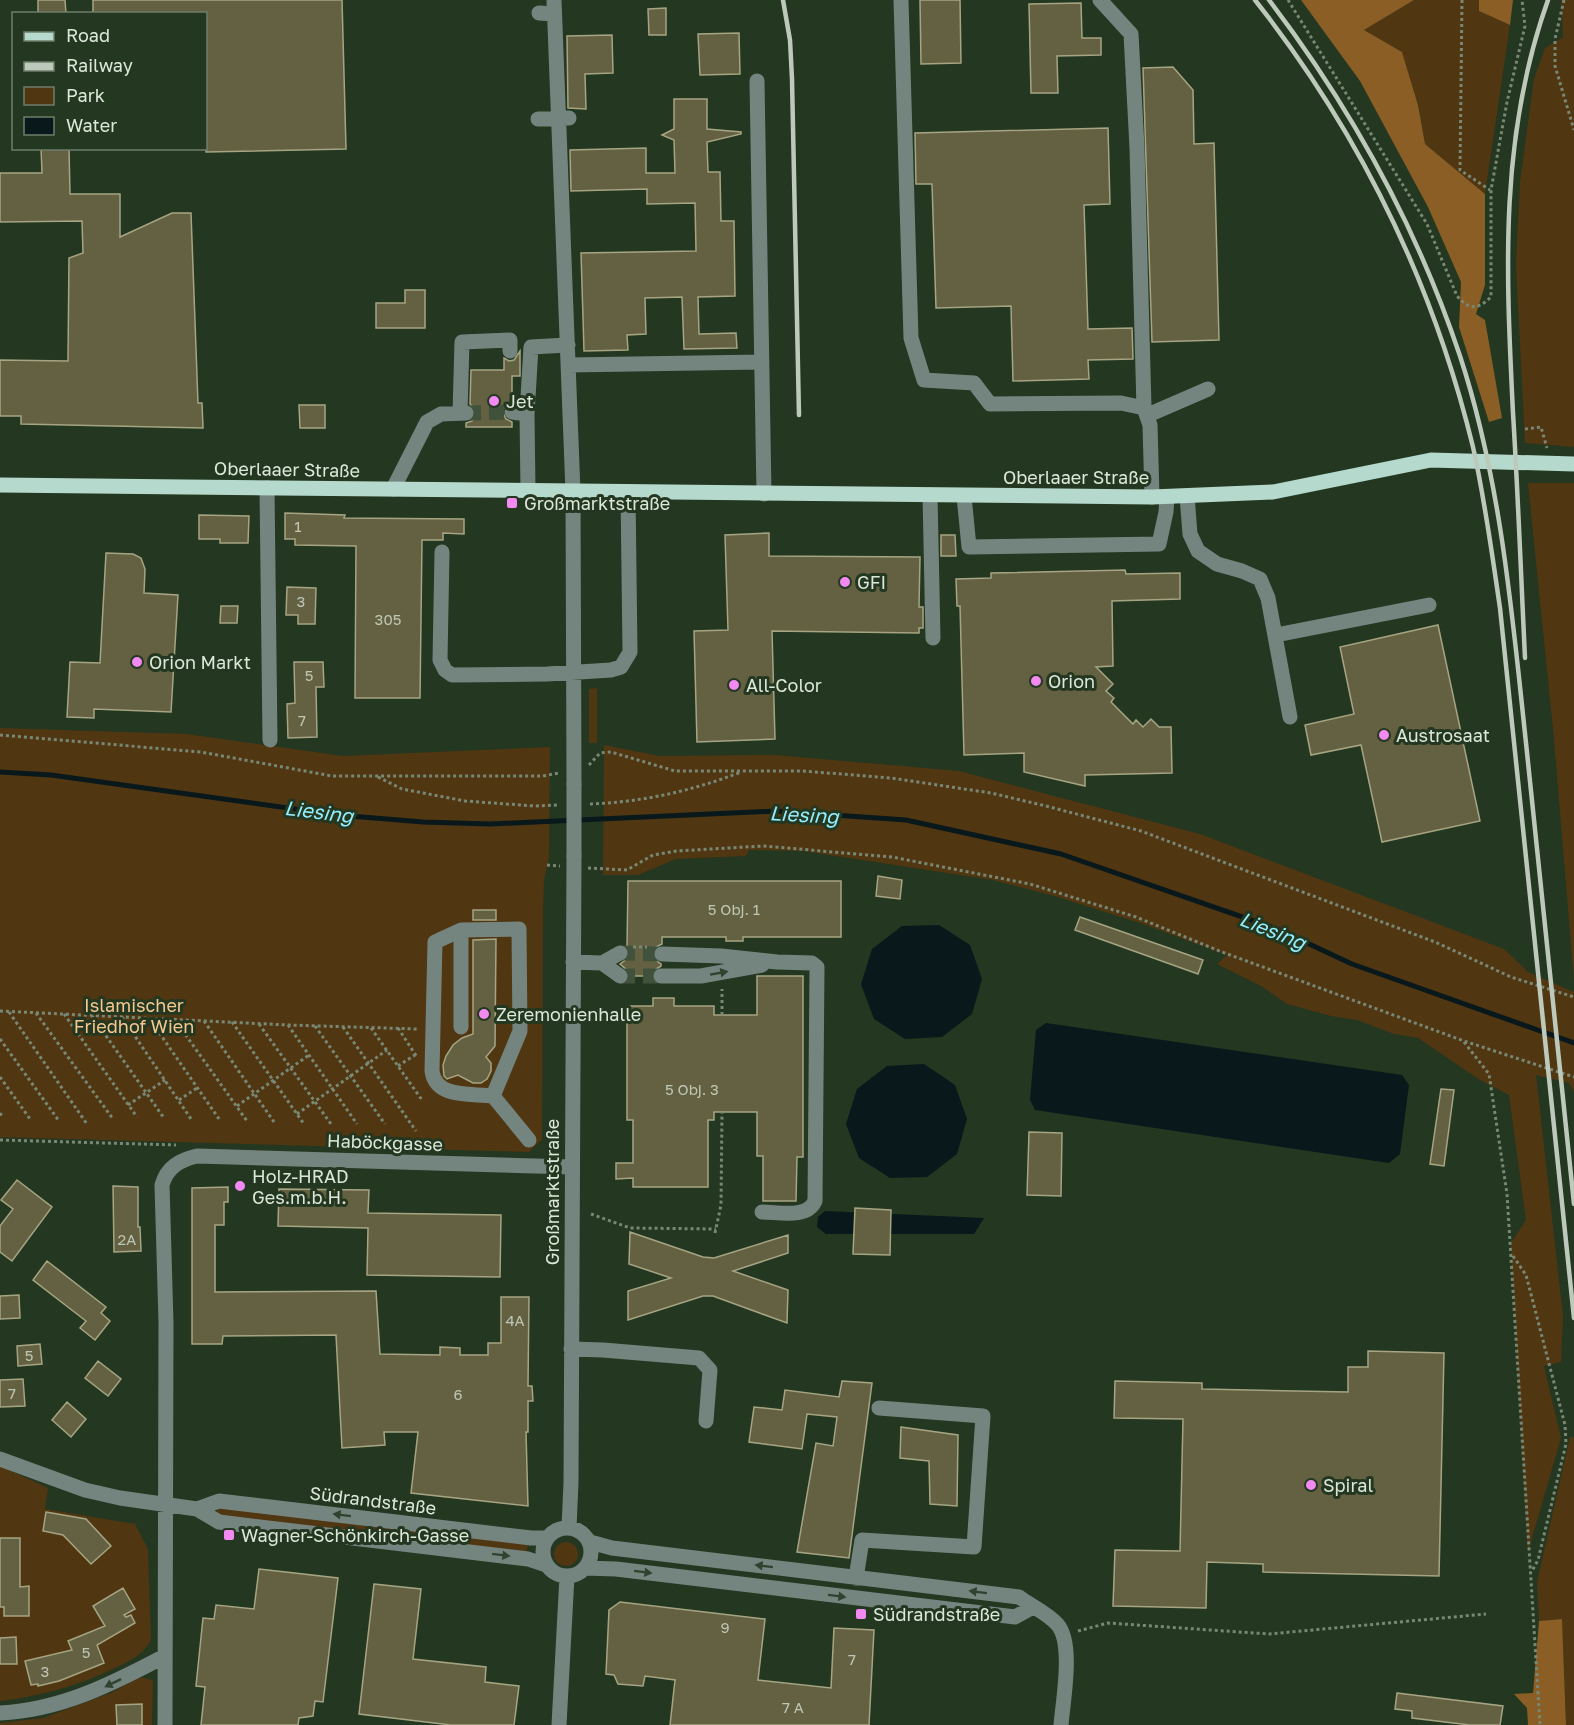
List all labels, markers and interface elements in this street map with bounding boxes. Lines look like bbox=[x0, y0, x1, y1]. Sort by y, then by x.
legend bbox=[12, 12, 207, 150]
text: Road bbox=[66, 24, 110, 46]
text: Railway bbox=[66, 54, 133, 76]
text: Park bbox=[66, 84, 105, 106]
text: Water bbox=[66, 114, 117, 136]
place label: Jet bbox=[506, 390, 534, 412]
marker: Jet bbox=[487, 394, 501, 408]
street label: Oberlaaer Straße bbox=[214, 457, 360, 481]
street label: Oberlaaer Straße bbox=[1003, 466, 1149, 488]
place label: Großmarktstraße bbox=[524, 492, 670, 514]
marker: Großmarktstraße bbox=[505, 496, 519, 510]
house number: 1 bbox=[294, 517, 302, 535]
place label: GFI bbox=[857, 571, 886, 593]
marker: GFI bbox=[838, 575, 852, 589]
house number: 3 bbox=[297, 592, 305, 610]
house number: 305 bbox=[375, 610, 401, 628]
place label: Orion Markt bbox=[149, 651, 251, 673]
marker: Orion Markt bbox=[130, 655, 144, 669]
house number: 5 bbox=[305, 666, 313, 684]
place label: Orion bbox=[1048, 670, 1095, 692]
place label: All-Color bbox=[746, 674, 822, 696]
marker: Orion bbox=[1029, 674, 1043, 688]
marker: All-Color bbox=[727, 678, 741, 692]
house number: 7 bbox=[298, 711, 306, 729]
place label: Austrosaat bbox=[1396, 724, 1490, 746]
marker: Austrosaat bbox=[1377, 728, 1391, 742]
water label: Liesing bbox=[283, 795, 356, 828]
water label: Liesing bbox=[769, 800, 841, 829]
house number: 5 Obj. 1 bbox=[708, 900, 760, 918]
water label: Liesing bbox=[1236, 906, 1311, 956]
one-way arrow bbox=[710, 968, 729, 977]
park label: Islamischer Friedhof Wien bbox=[74, 994, 194, 1037]
place label: Zeremonienhalle bbox=[496, 1003, 641, 1025]
marker: Zeremonienhalle bbox=[477, 1007, 491, 1021]
house number: 5 Obj. 3 bbox=[665, 1080, 719, 1098]
street label: Großmarktstraße bbox=[541, 1119, 563, 1265]
street label: Haböckgasse bbox=[327, 1129, 443, 1155]
place label: Holz-HRAD Ges.m.b.H. bbox=[252, 1165, 349, 1208]
marker: Holz-HRAD Ges.m.b.H. bbox=[233, 1179, 247, 1193]
house number: 2A bbox=[118, 1230, 136, 1248]
house number: 4A bbox=[505, 1311, 525, 1329]
house number: 5 bbox=[25, 1346, 33, 1364]
house number: 7 bbox=[8, 1384, 16, 1402]
house number: 6 bbox=[453, 1385, 463, 1403]
place label: Spiral bbox=[1323, 1474, 1373, 1496]
marker: Spiral bbox=[1304, 1478, 1318, 1492]
street label: Südrandstraße bbox=[309, 1481, 437, 1519]
one-way arrow bbox=[333, 1511, 352, 1520]
place label: Wagner-Schönkirch-Gasse bbox=[241, 1524, 469, 1546]
marker: Wagner-Schönkirch-Gasse bbox=[222, 1528, 236, 1542]
one-way arrow bbox=[492, 1551, 511, 1560]
one-way arrow bbox=[754, 1562, 773, 1571]
one-way arrow bbox=[634, 1568, 653, 1577]
one-way arrow bbox=[969, 1587, 988, 1596]
one-way arrow bbox=[827, 1592, 846, 1601]
place label: Südrandstraße bbox=[873, 1603, 1000, 1625]
marker: Südrandstraße bbox=[854, 1607, 868, 1621]
house number: 9 bbox=[720, 1618, 730, 1636]
house number: 5 bbox=[82, 1643, 90, 1661]
house number: 7 bbox=[848, 1650, 856, 1668]
house number: 3 bbox=[41, 1662, 49, 1680]
one-way arrow bbox=[105, 1678, 122, 1688]
house number: 7 A bbox=[782, 1698, 804, 1716]

